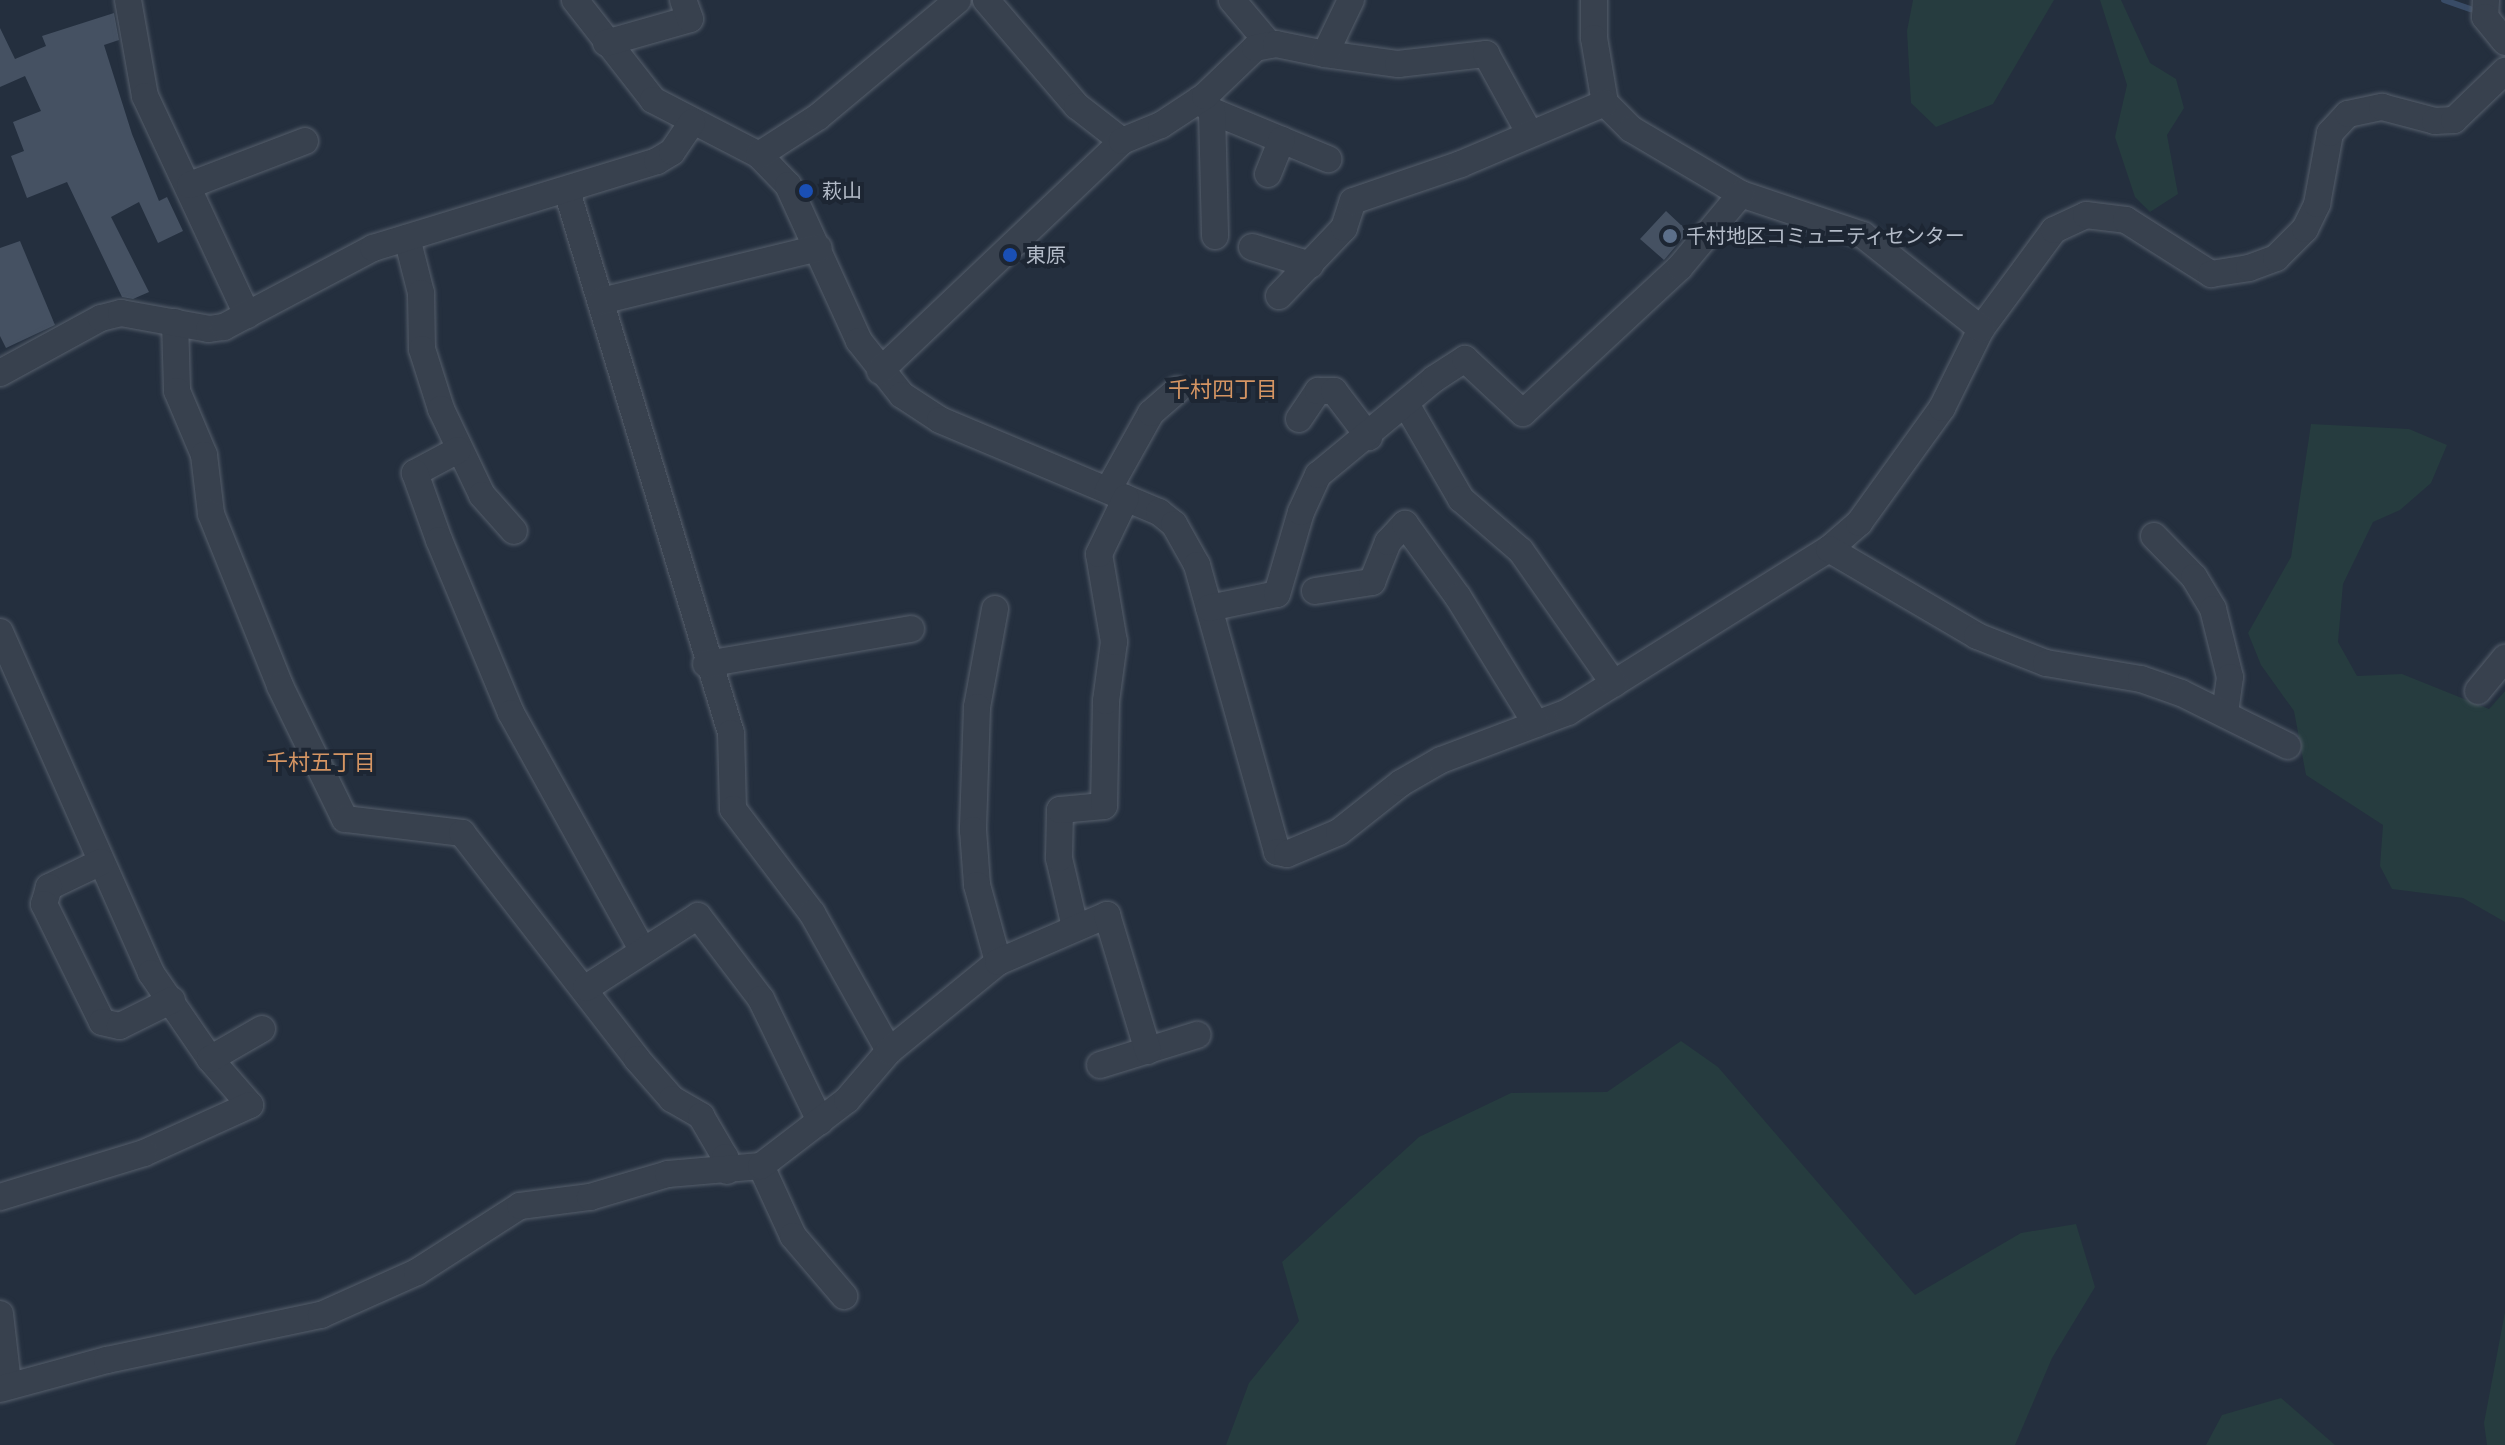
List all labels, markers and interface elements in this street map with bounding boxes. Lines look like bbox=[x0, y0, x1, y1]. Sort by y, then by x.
place label: 萩山 bbox=[822, 179, 862, 203]
marker: 萩山 bbox=[797, 182, 815, 200]
place label: 千村地区コミュニティセンター bbox=[1686, 224, 1966, 248]
marker: 千村地区コミュニティセンター bbox=[1661, 227, 1679, 245]
place label: 東原 bbox=[1026, 243, 1066, 267]
marker: 東原 bbox=[1001, 246, 1019, 264]
district label: 千村四丁目 bbox=[1168, 377, 1278, 403]
district label: 千村五丁目 bbox=[266, 750, 376, 776]

